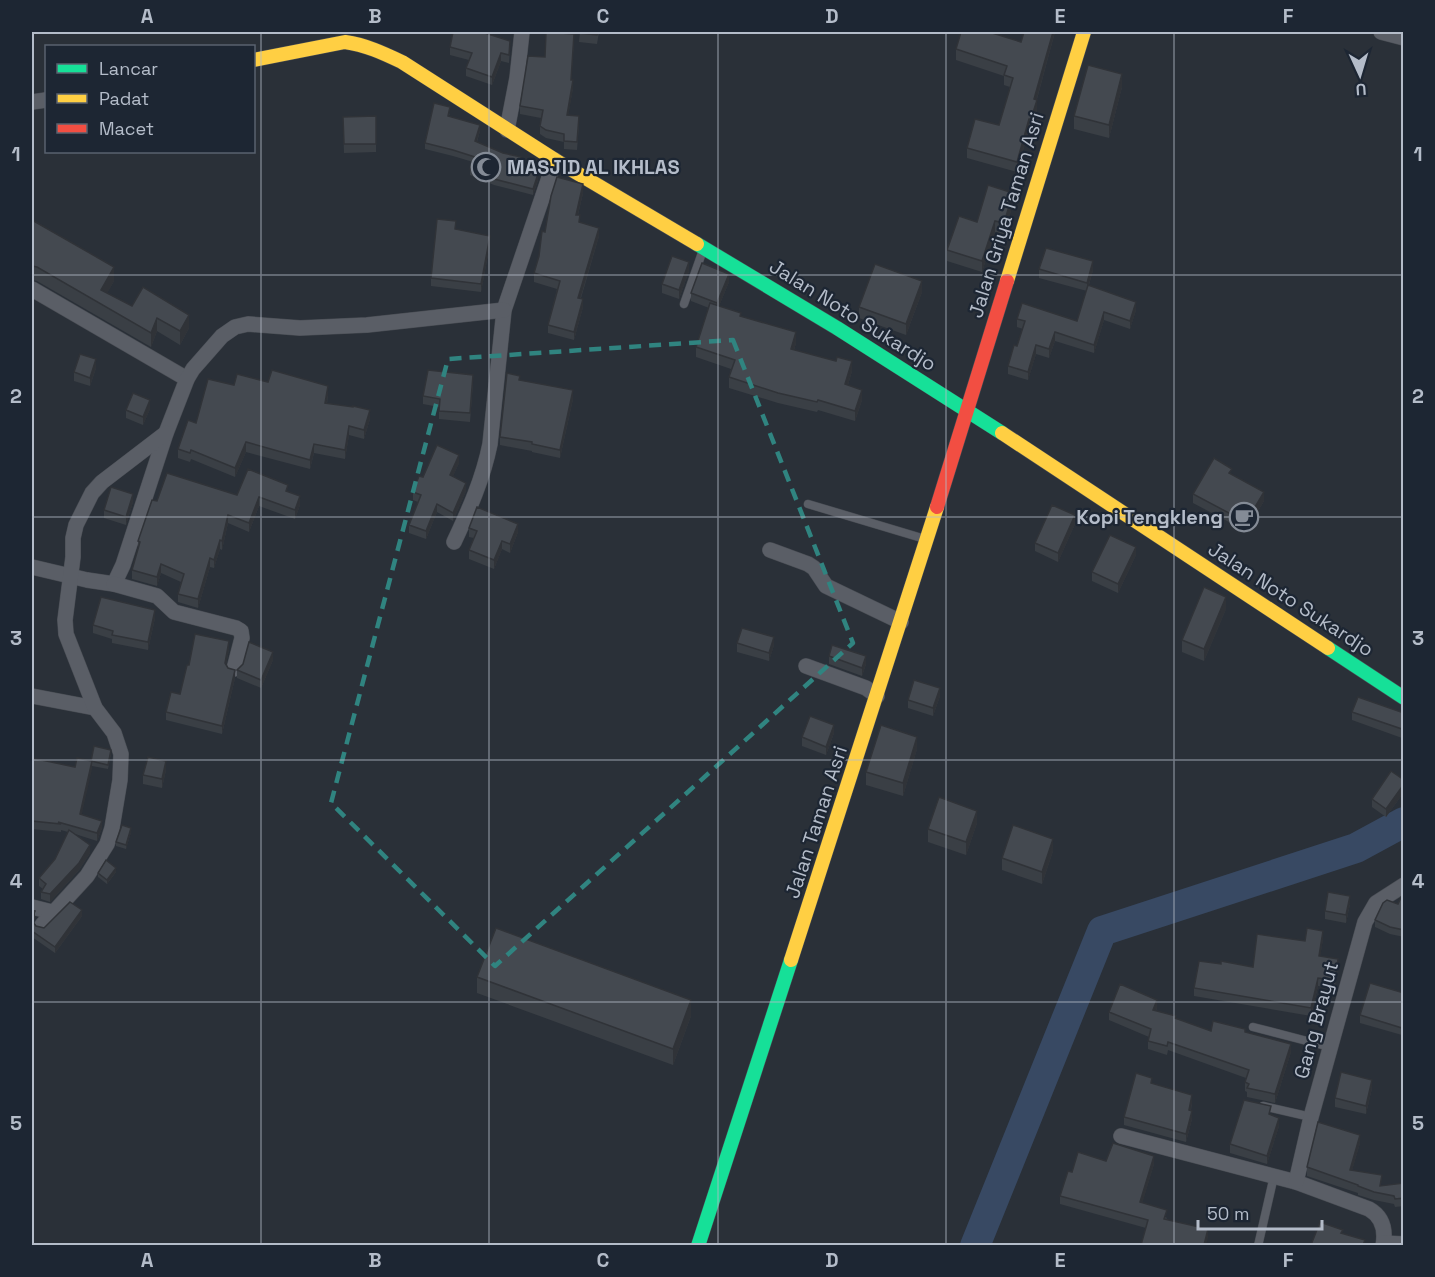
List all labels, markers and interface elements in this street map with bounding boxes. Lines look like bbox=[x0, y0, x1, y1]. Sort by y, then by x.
text: A bbox=[141, 3, 154, 29]
text: B bbox=[368, 3, 382, 29]
text: C bbox=[597, 3, 610, 29]
text: D bbox=[825, 3, 839, 29]
text: E bbox=[1054, 3, 1066, 29]
text: F bbox=[1283, 3, 1294, 29]
legend bbox=[45, 45, 255, 153]
north arrow bbox=[1330, 45, 1390, 105]
text: Lancar bbox=[99, 57, 158, 80]
text: U bbox=[1355, 79, 1367, 100]
text: Padat bbox=[99, 87, 149, 110]
street label: Jalan Griya Taman Asri bbox=[962, 109, 1050, 321]
text: Macet bbox=[99, 117, 154, 140]
text: 1 bbox=[11, 141, 21, 167]
text: 1 bbox=[1413, 141, 1423, 167]
mosque icon: MASJID AL IKHLAS bbox=[470, 151, 502, 183]
place label: MASJID AL IKHLAS bbox=[507, 154, 680, 180]
street label: Jalan Noto Sukardjo bbox=[765, 253, 941, 377]
text: 2 bbox=[10, 383, 22, 409]
text: 2 bbox=[1412, 383, 1424, 409]
cafe icon: Kopi Tengkleng bbox=[1228, 501, 1260, 533]
place label: Kopi Tengkleng bbox=[1076, 504, 1223, 530]
street label: Jalan Noto Sukardjo bbox=[1203, 536, 1379, 662]
text: 3 bbox=[10, 625, 22, 651]
text: 3 bbox=[1412, 625, 1424, 651]
street label: Jalan Taman Asri bbox=[779, 742, 853, 902]
text: 4 bbox=[10, 868, 23, 894]
text: 4 bbox=[1412, 868, 1425, 894]
street label: Gang Brayut bbox=[1288, 959, 1344, 1081]
text: 5 bbox=[10, 1110, 22, 1136]
text: 5 bbox=[1412, 1110, 1424, 1136]
scale bar bbox=[1198, 1193, 1322, 1231]
text: 50 m bbox=[1207, 1202, 1249, 1225]
text: A bbox=[141, 1247, 154, 1273]
text: B bbox=[368, 1247, 382, 1273]
text: C bbox=[597, 1247, 610, 1273]
text: D bbox=[825, 1247, 839, 1273]
text: E bbox=[1054, 1247, 1066, 1273]
text: F bbox=[1283, 1247, 1294, 1273]

